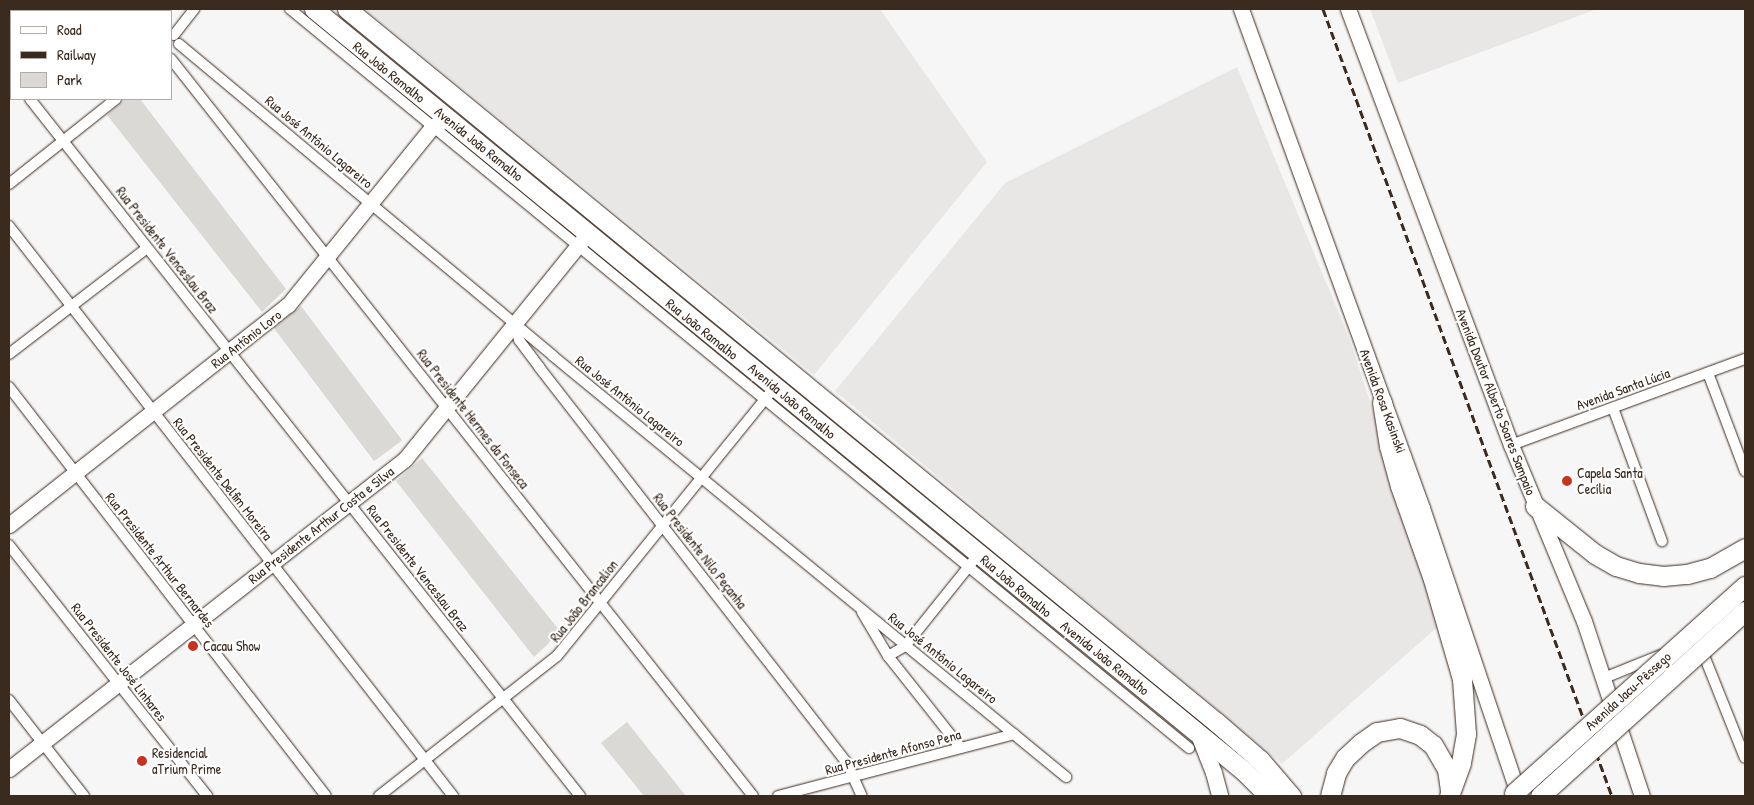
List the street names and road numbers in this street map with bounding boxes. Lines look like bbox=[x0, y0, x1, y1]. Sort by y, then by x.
street label: Rua João Ramalho bbox=[350, 38, 428, 106]
street label: Rua José Antônio Lagareiro bbox=[262, 92, 376, 192]
street label: Avenida João Ramalho bbox=[431, 103, 527, 185]
street label: Rua Presidente Venceslau Braz bbox=[112, 183, 222, 317]
street label: Rua João Ramalho bbox=[663, 295, 741, 363]
street label: Rua Antônio Loro bbox=[208, 306, 284, 372]
street label: Avenida Doutor Alberto Soares Sampaio bbox=[1453, 306, 1539, 498]
street label: Rua Presidente Hermes da Fonseca bbox=[413, 346, 533, 492]
street label: Avenida Rosa Kasinski bbox=[1356, 347, 1410, 455]
street label: Rua José Antônio Lagareiro bbox=[572, 352, 688, 450]
street label: Avenida João Ramalho bbox=[745, 360, 839, 442]
street label: Avenida Santa Lúcia bbox=[1574, 364, 1672, 414]
street label: Rua Presidente Delfim Moreira bbox=[170, 414, 276, 544]
street label: Rua Presidente Arthur Costa e Silva bbox=[245, 463, 397, 587]
street label: Rua Presidente Arthur Bernardes bbox=[102, 489, 218, 631]
street label: Rua Presidente Nilo Peçanha bbox=[650, 490, 750, 612]
street label: Rua Presidente Venceslau Braz bbox=[363, 501, 473, 635]
street label: Rua João Ramalho bbox=[977, 551, 1055, 621]
street label: Rua João Brancalion bbox=[547, 556, 621, 646]
street label: Rua Presidente José Linhares bbox=[68, 600, 170, 724]
street label: Rua José Antônio Lagareiro bbox=[885, 609, 1001, 707]
street label: Avenida João Ramalho bbox=[1057, 617, 1153, 699]
street label: Avenida Jacu-Pêssego bbox=[1582, 648, 1674, 734]
street label: Rua Presidente Afonso Pena bbox=[823, 726, 963, 778]

